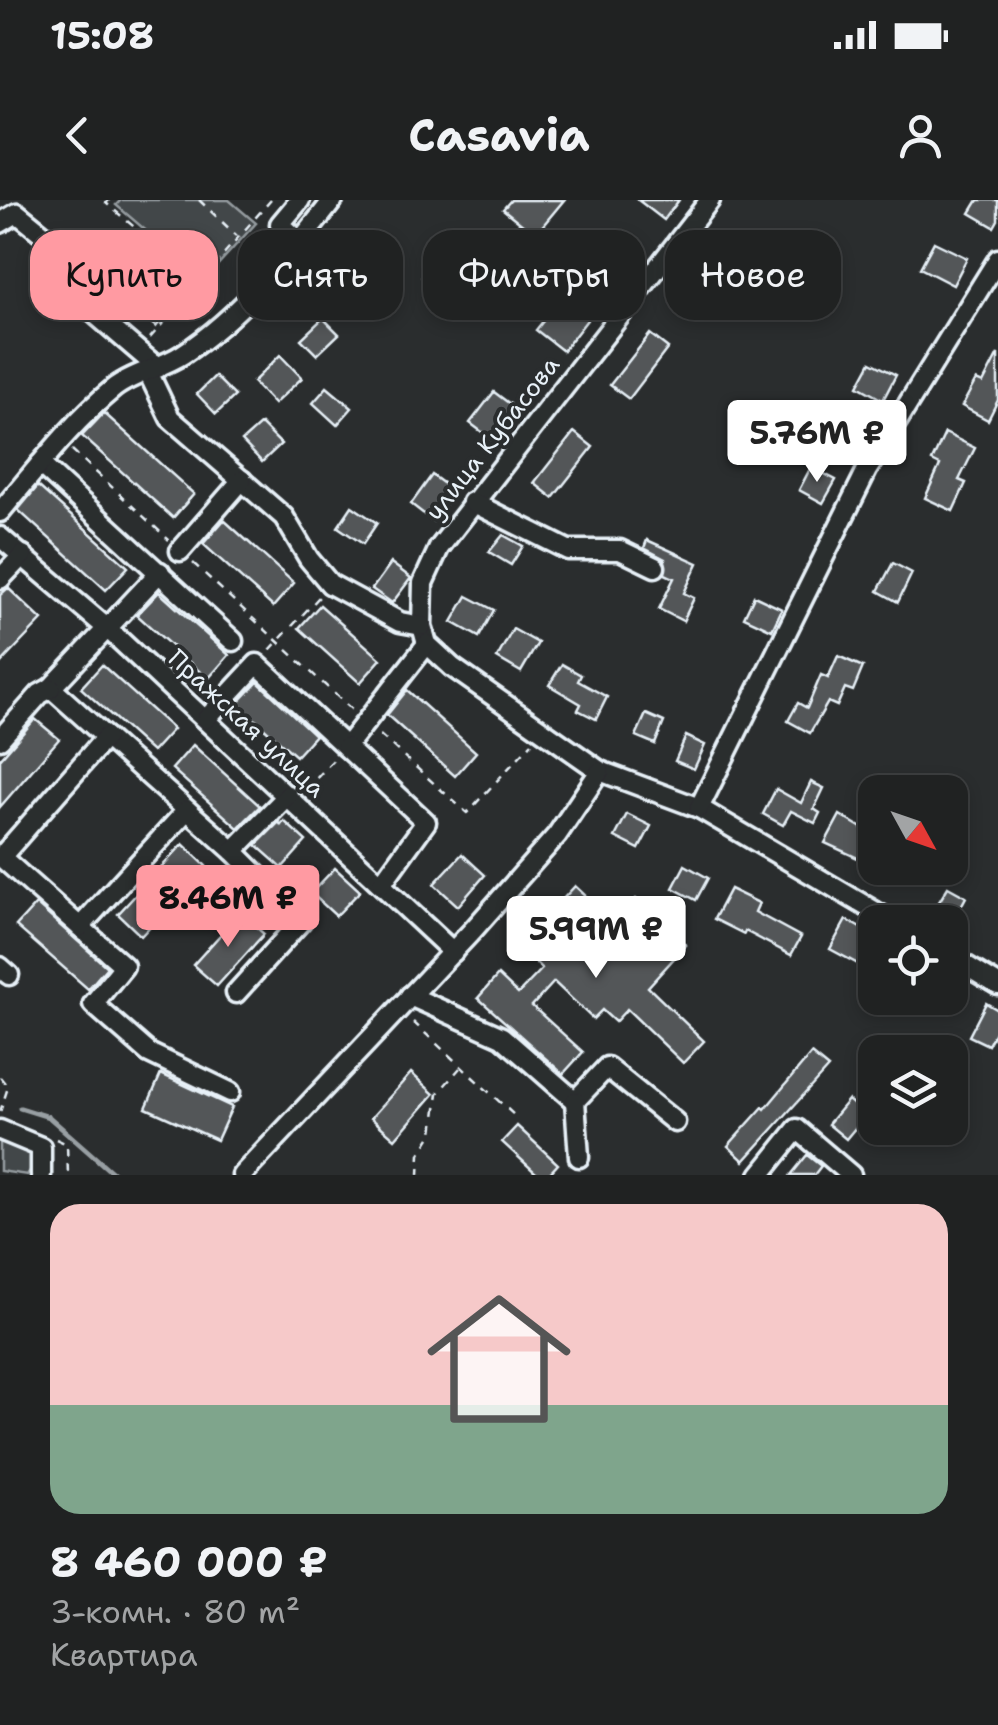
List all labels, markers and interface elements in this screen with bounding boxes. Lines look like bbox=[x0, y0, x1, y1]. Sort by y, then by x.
text: 15:08 bbox=[50, 10, 154, 61]
text: Casavia bbox=[408, 105, 590, 165]
icon: back bbox=[50, 108, 105, 163]
icon: person bbox=[893, 108, 948, 163]
chip: Купить bbox=[30, 230, 218, 320]
chip: Снять bbox=[238, 230, 403, 320]
chip: Фильтры bbox=[423, 230, 645, 320]
chip: Новое bbox=[665, 230, 841, 320]
street label: улица Кубасова bbox=[417, 349, 567, 527]
pin: 5.76M ₽ bbox=[725, 400, 909, 485]
text: 5.76M ₽ bbox=[749, 411, 885, 454]
street label: Пражская улица bbox=[161, 641, 333, 805]
north arrow bbox=[858, 775, 968, 885]
map controls bbox=[858, 775, 968, 1145]
pin: 8.46M ₽ bbox=[136, 865, 320, 950]
text: 8.46M ₽ bbox=[158, 876, 298, 919]
pin: 5.99M ₽ bbox=[504, 896, 688, 981]
button: locate bbox=[858, 905, 968, 1015]
text: 5.99M ₽ bbox=[529, 907, 663, 950]
button: layers bbox=[858, 1035, 968, 1145]
icon: home bbox=[409, 1269, 589, 1449]
text: 8 460 000 ₽ bbox=[50, 1534, 328, 1590]
text: 3-комн. · 80 m² bbox=[50, 1590, 300, 1633]
text: Квартира bbox=[50, 1633, 198, 1676]

